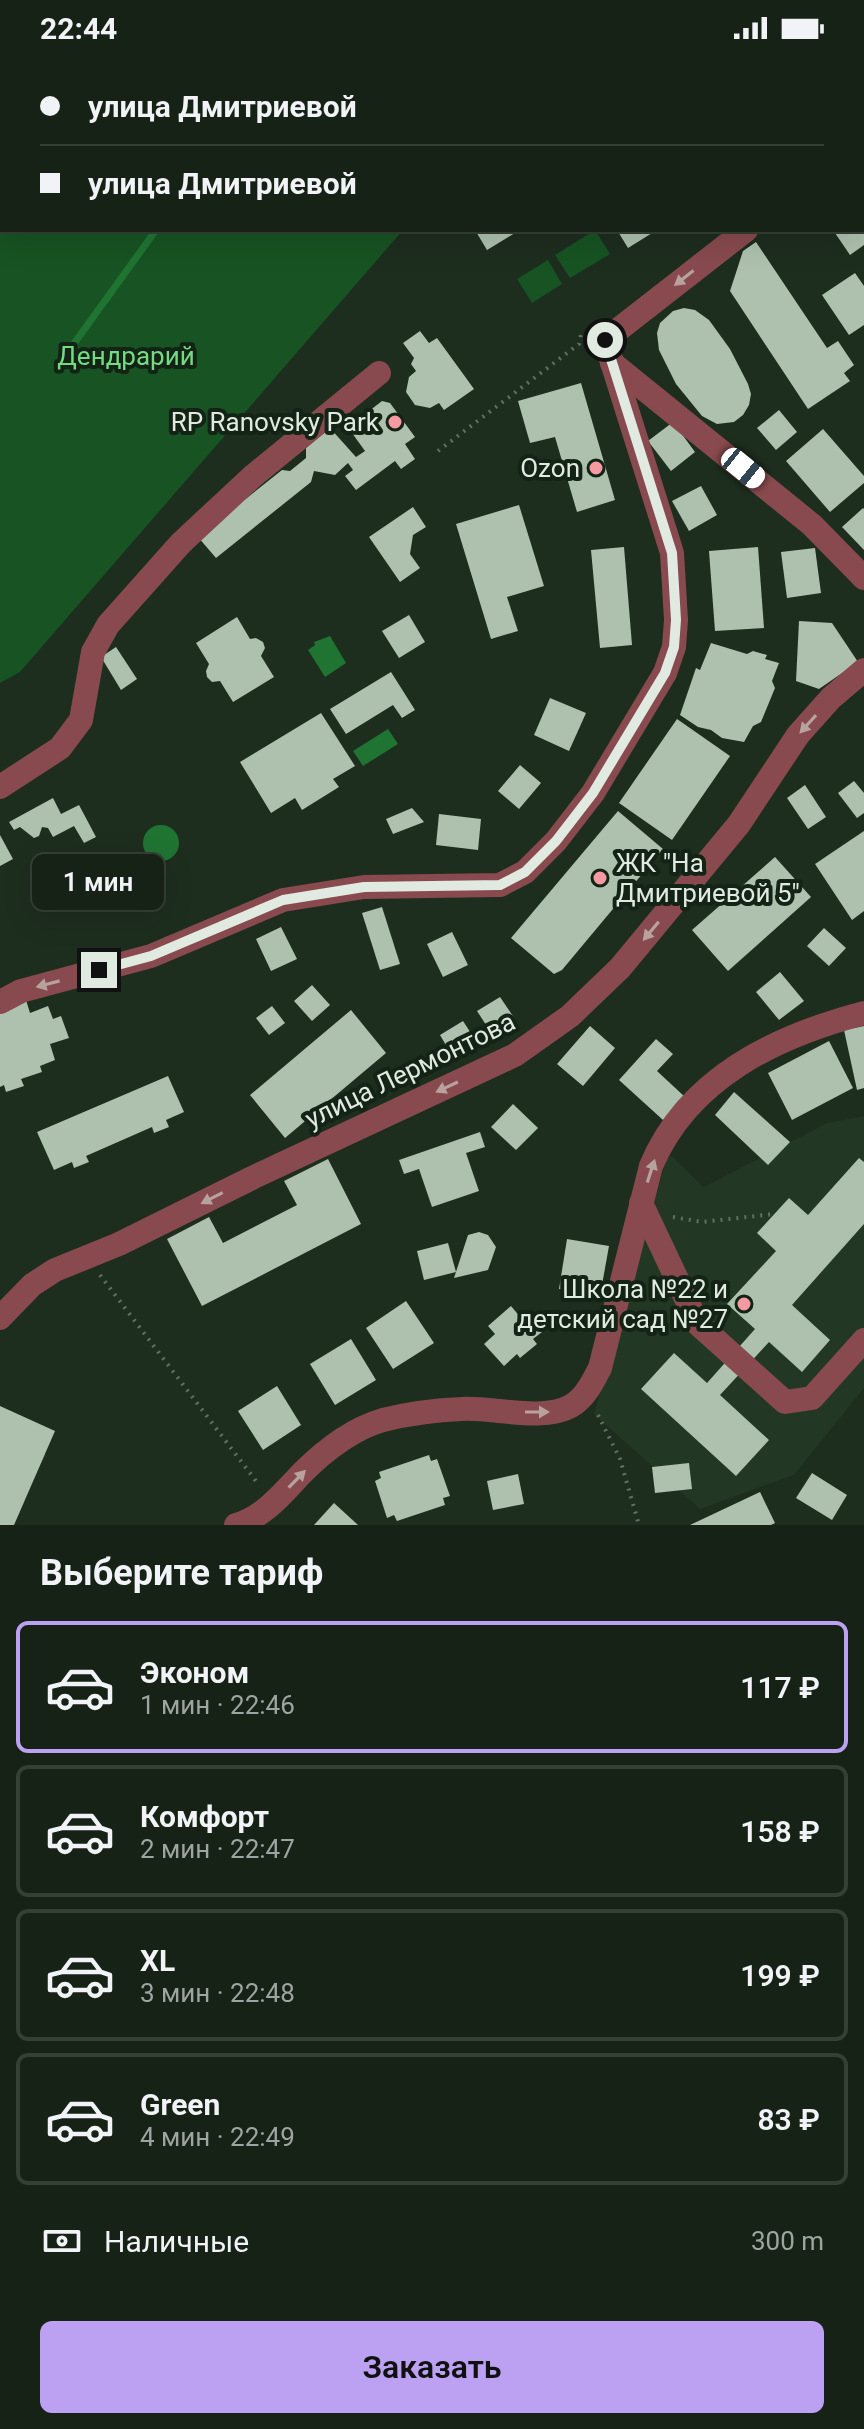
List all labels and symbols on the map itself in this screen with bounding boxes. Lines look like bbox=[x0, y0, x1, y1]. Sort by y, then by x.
one-way arrow bbox=[674, 269, 694, 286]
route start bbox=[587, 322, 623, 358]
park label: Дендрарий bbox=[57, 341, 195, 371]
place label: RP Ranovsky Park bbox=[171, 407, 380, 437]
marker: RP Ranovsky Park bbox=[386, 413, 404, 431]
car bbox=[717, 444, 769, 492]
place label: Ozon bbox=[520, 453, 580, 483]
marker: Ozon bbox=[587, 459, 605, 477]
one-way arrow bbox=[800, 713, 817, 733]
place label: ЖК "На Дмитриевой 5" bbox=[616, 848, 800, 908]
callout: 1 мин bbox=[33, 854, 165, 910]
marker: ЖК "На Дмитриевой 5" bbox=[591, 869, 609, 887]
one-way arrow bbox=[643, 920, 660, 940]
route end bbox=[81, 952, 117, 988]
one-way arrow bbox=[36, 978, 61, 990]
street label: улица Лермонтова bbox=[300, 1006, 520, 1134]
one-way arrow bbox=[436, 1080, 459, 1094]
one-way arrow bbox=[645, 1158, 657, 1182]
one-way arrow bbox=[201, 1191, 224, 1204]
place label: Школа №22 и детский сад №27 bbox=[517, 1274, 728, 1334]
marker: Школа №22 и детский сад №27 bbox=[735, 1295, 753, 1313]
one-way arrow bbox=[525, 1406, 550, 1418]
one-way arrow bbox=[287, 1470, 306, 1489]

